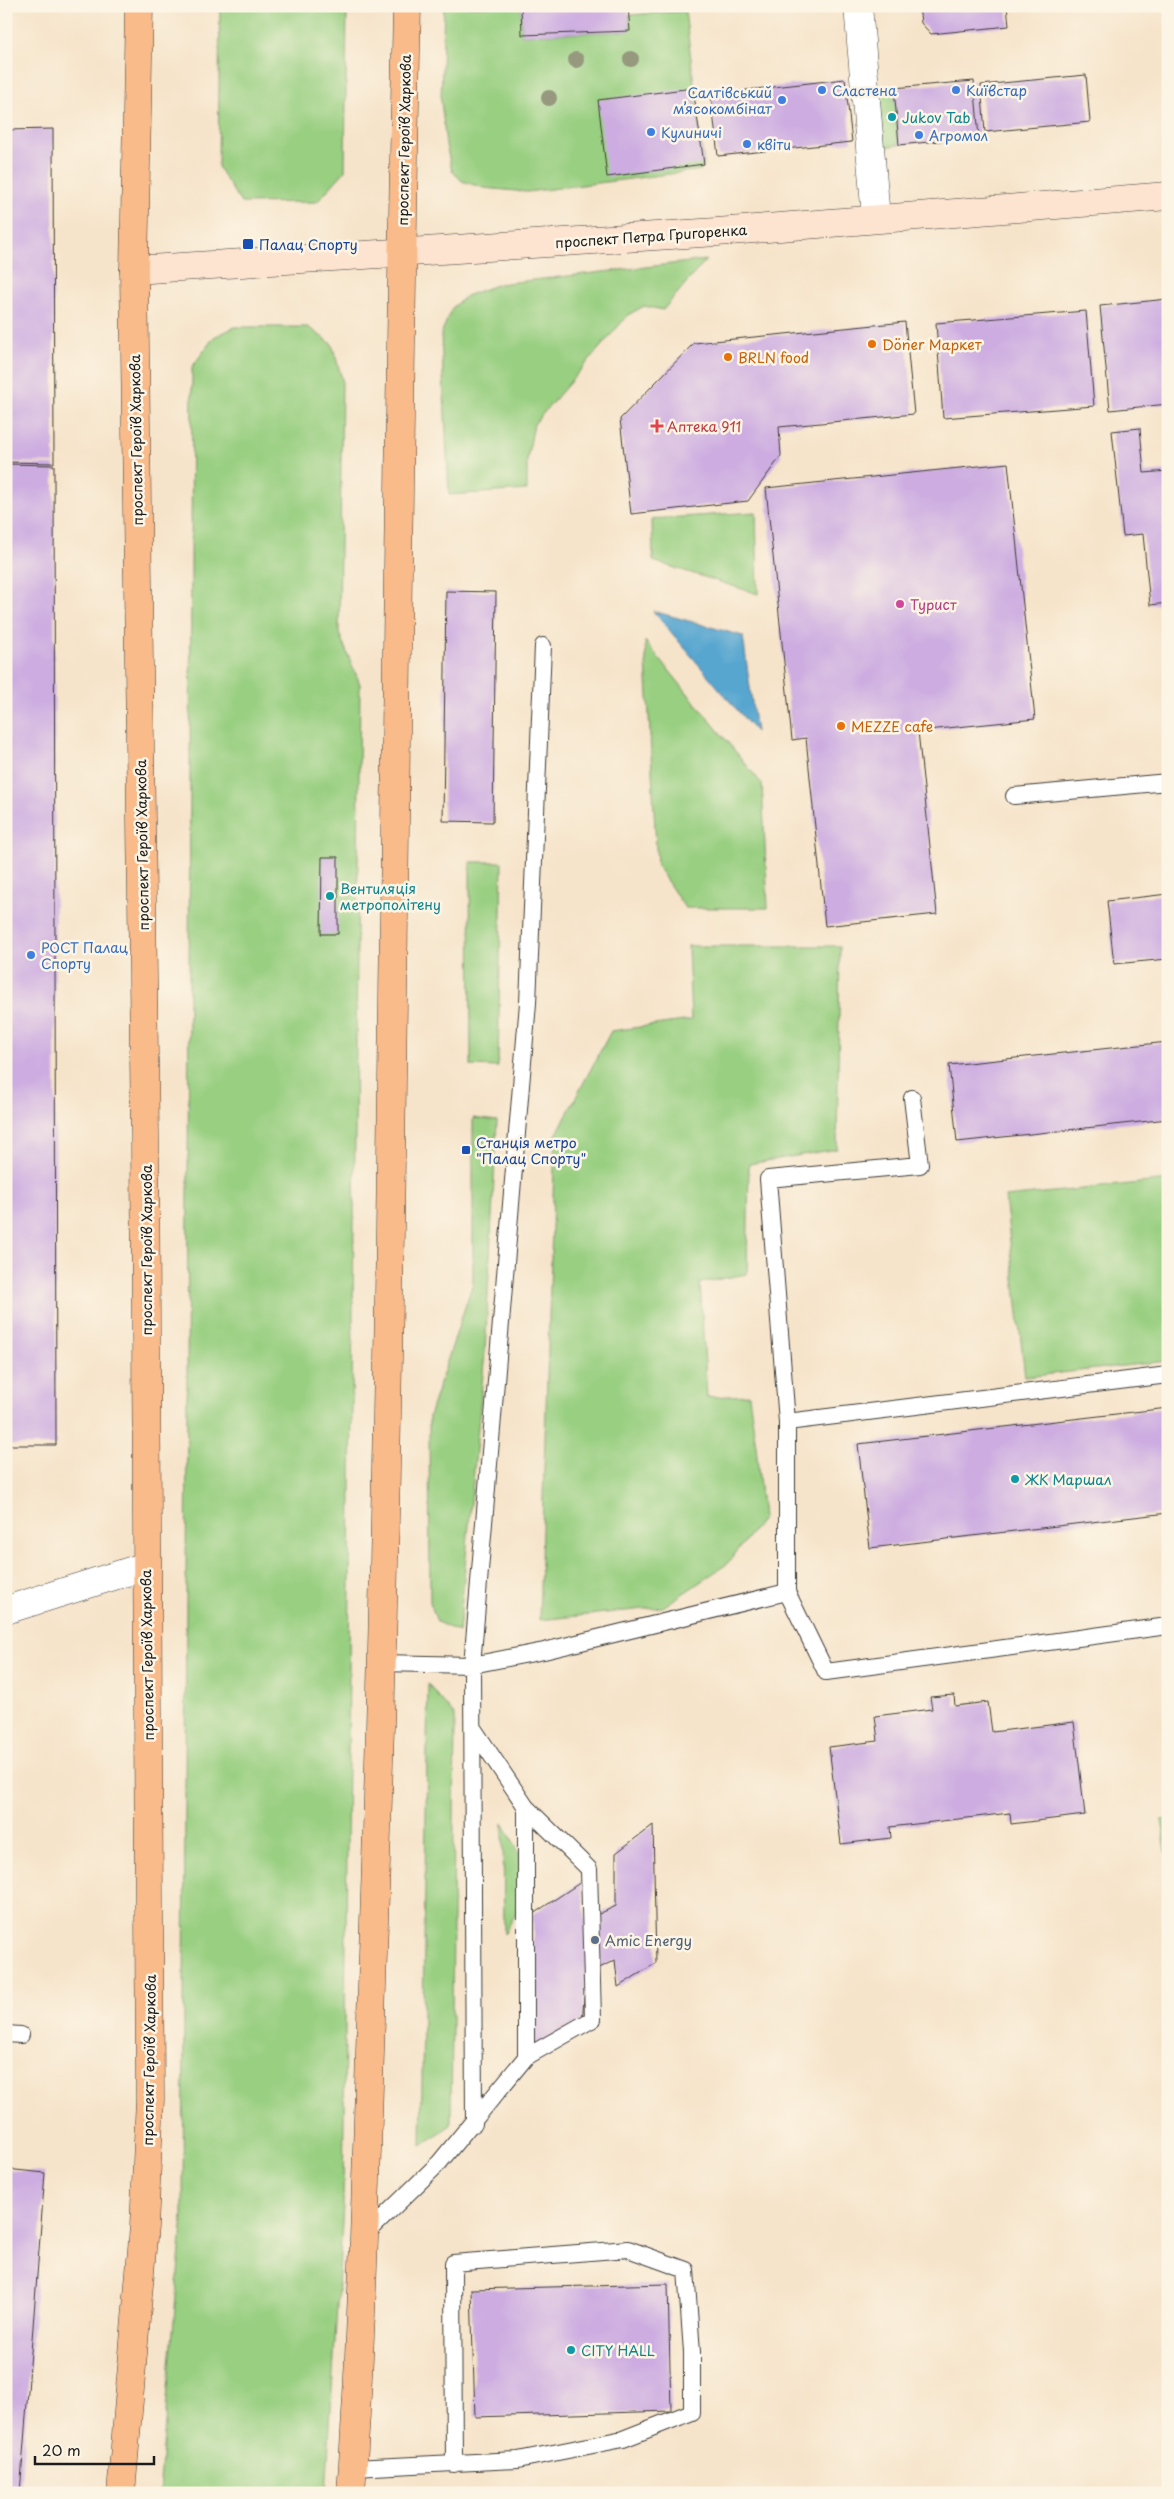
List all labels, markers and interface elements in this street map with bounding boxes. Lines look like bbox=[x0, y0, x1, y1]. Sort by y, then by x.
street label: проспект Героїв Харкова bbox=[392, 54, 416, 226]
place label: Сластена bbox=[832, 80, 897, 101]
place label: Київстар bbox=[966, 80, 1027, 101]
place label: Салтівський мʼясокомбінат bbox=[673, 82, 773, 119]
marker: Сластена bbox=[816, 84, 828, 96]
marker: Київстар bbox=[950, 84, 962, 96]
marker: Салтівський мʼясокомбінат bbox=[776, 94, 788, 106]
place label: Jukov Tab bbox=[902, 107, 971, 128]
marker: Jukov Tab bbox=[886, 111, 898, 123]
place label: Кулиничі bbox=[661, 122, 722, 143]
place label: Агромол bbox=[929, 125, 988, 146]
marker: Кулиничі bbox=[645, 126, 657, 138]
marker: Агромол bbox=[913, 129, 925, 141]
place label: квіти bbox=[757, 134, 791, 155]
marker: квіти bbox=[741, 138, 753, 150]
street label: проспект Петра Григоренка bbox=[554, 219, 748, 253]
place label: Палац Спорту bbox=[259, 234, 358, 255]
marker: Палац Спорту bbox=[241, 237, 255, 251]
place label: Döner Маркет bbox=[882, 334, 982, 355]
marker: Döner Маркет bbox=[866, 338, 878, 350]
place label: BRLN food bbox=[738, 347, 809, 368]
marker: BRLN food bbox=[722, 351, 734, 363]
street label: проспект Героїв Харкова bbox=[124, 354, 148, 526]
place label: Аптека 911 bbox=[667, 416, 741, 437]
marker: Аптека 911 bbox=[651, 420, 663, 432]
place label: Турист bbox=[910, 594, 957, 615]
marker: Турист bbox=[894, 598, 906, 610]
place label: MEZZE cafe bbox=[851, 716, 933, 737]
marker: MEZZE cafe bbox=[835, 720, 847, 732]
street label: проспект Героїв Харкова bbox=[130, 759, 154, 931]
place label: Вентиляція метрополітену bbox=[340, 878, 441, 915]
marker: Вентиляція метрополітену bbox=[324, 890, 336, 902]
place label: РОСТ Палац Спорту bbox=[41, 937, 128, 974]
marker: РОСТ Палац Спорту bbox=[25, 949, 37, 961]
place label: Станція метро "Палац Спорту" bbox=[476, 1132, 586, 1169]
marker: Станція метро "Палац Спорту" bbox=[460, 1144, 472, 1156]
street label: проспект Героїв Харкова bbox=[136, 1164, 157, 1336]
place label: ЖК Маршал bbox=[1025, 1469, 1111, 1490]
marker: ЖК Маршал bbox=[1009, 1473, 1021, 1485]
street label: проспект Героїв Харкова bbox=[135, 1569, 159, 1741]
place label: Amic Energy bbox=[605, 1930, 692, 1951]
marker: Amic Energy bbox=[589, 1934, 601, 1946]
street label: проспект Героїв Харкова bbox=[137, 1974, 161, 2146]
place label: CITY HALL bbox=[581, 2340, 655, 2361]
marker: CITY HALL bbox=[565, 2344, 577, 2356]
scale bar bbox=[35, 2434, 154, 2466]
text: 20 m bbox=[42, 2438, 81, 2461]

